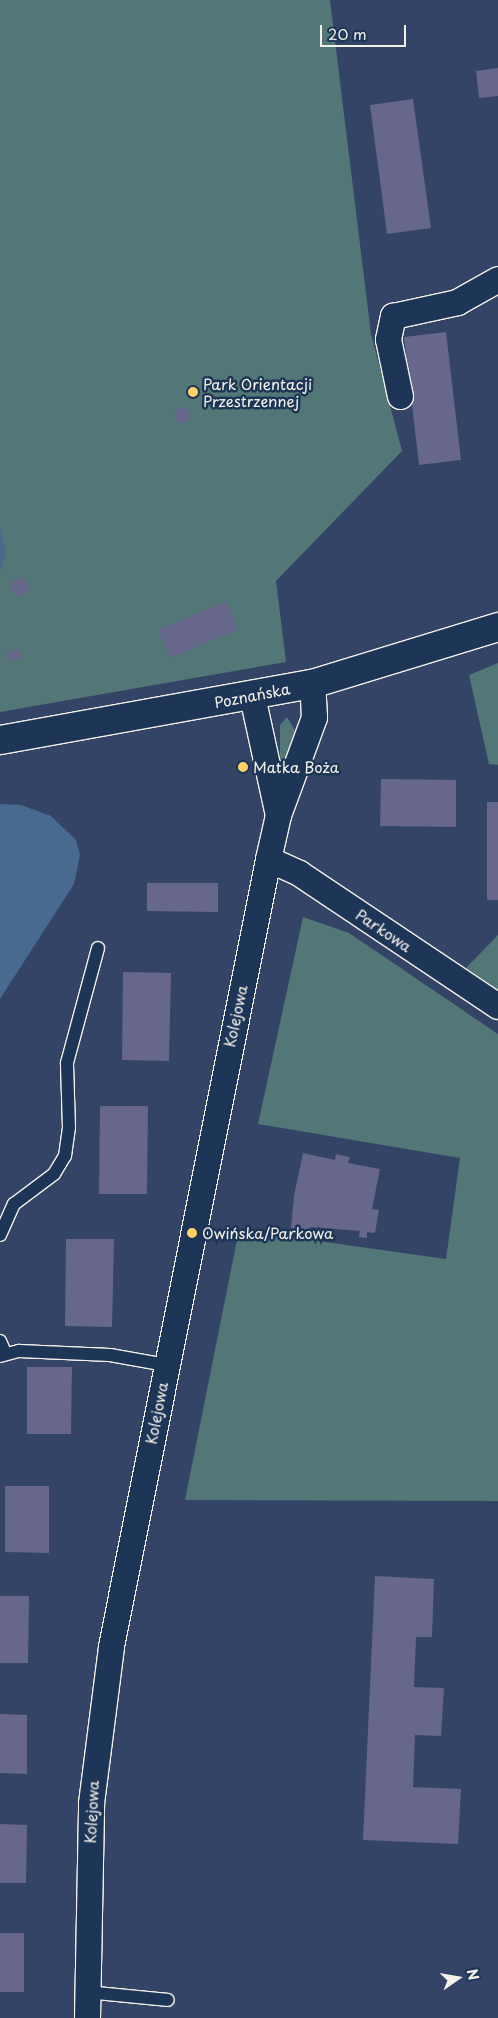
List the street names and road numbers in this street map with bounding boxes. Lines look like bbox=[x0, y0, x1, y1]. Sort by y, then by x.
street label: Poznańska bbox=[212, 679, 292, 711]
street label: Parkowa bbox=[353, 905, 415, 955]
street label: Kolejowa bbox=[220, 983, 250, 1049]
street label: Kolejowa bbox=[141, 1380, 171, 1446]
street label: Kolejowa bbox=[80, 1780, 102, 1844]

